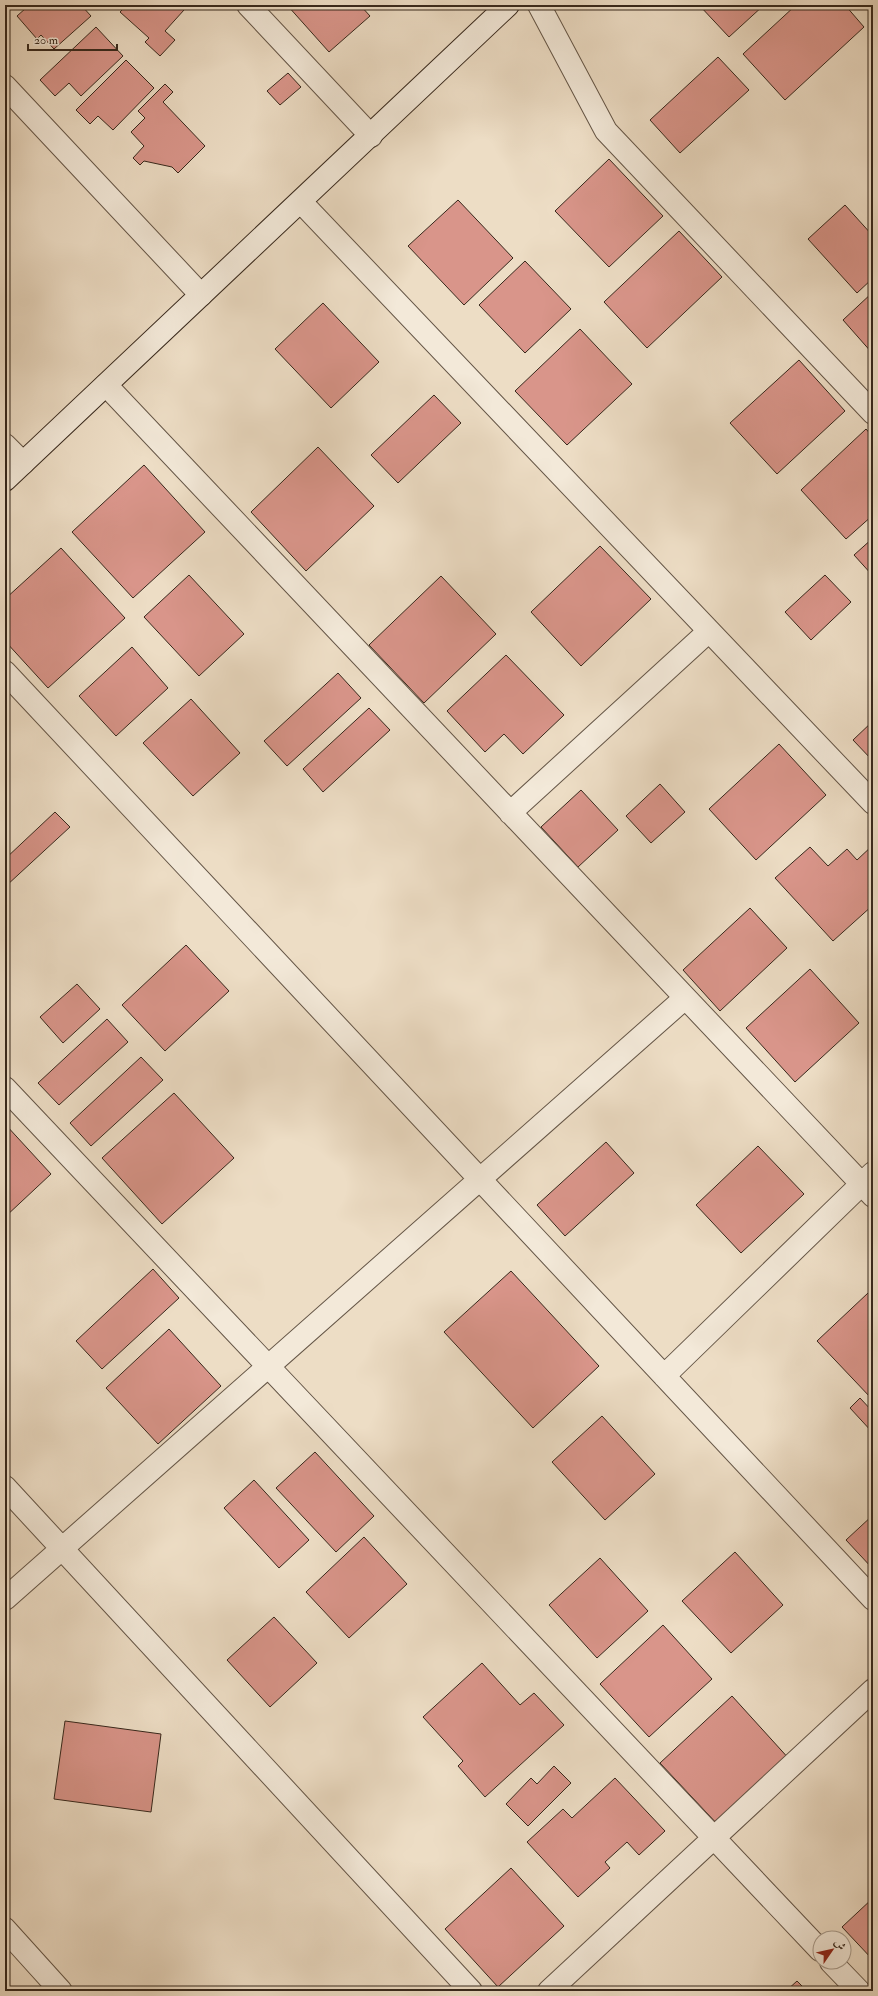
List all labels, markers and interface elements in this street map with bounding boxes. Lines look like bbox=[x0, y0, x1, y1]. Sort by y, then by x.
scale bar bbox=[28, 26, 117, 52]
text: 20 m bbox=[34, 33, 59, 48]
north arrow bbox=[812, 1930, 852, 1970]
text: ش bbox=[831, 1937, 848, 1953]

